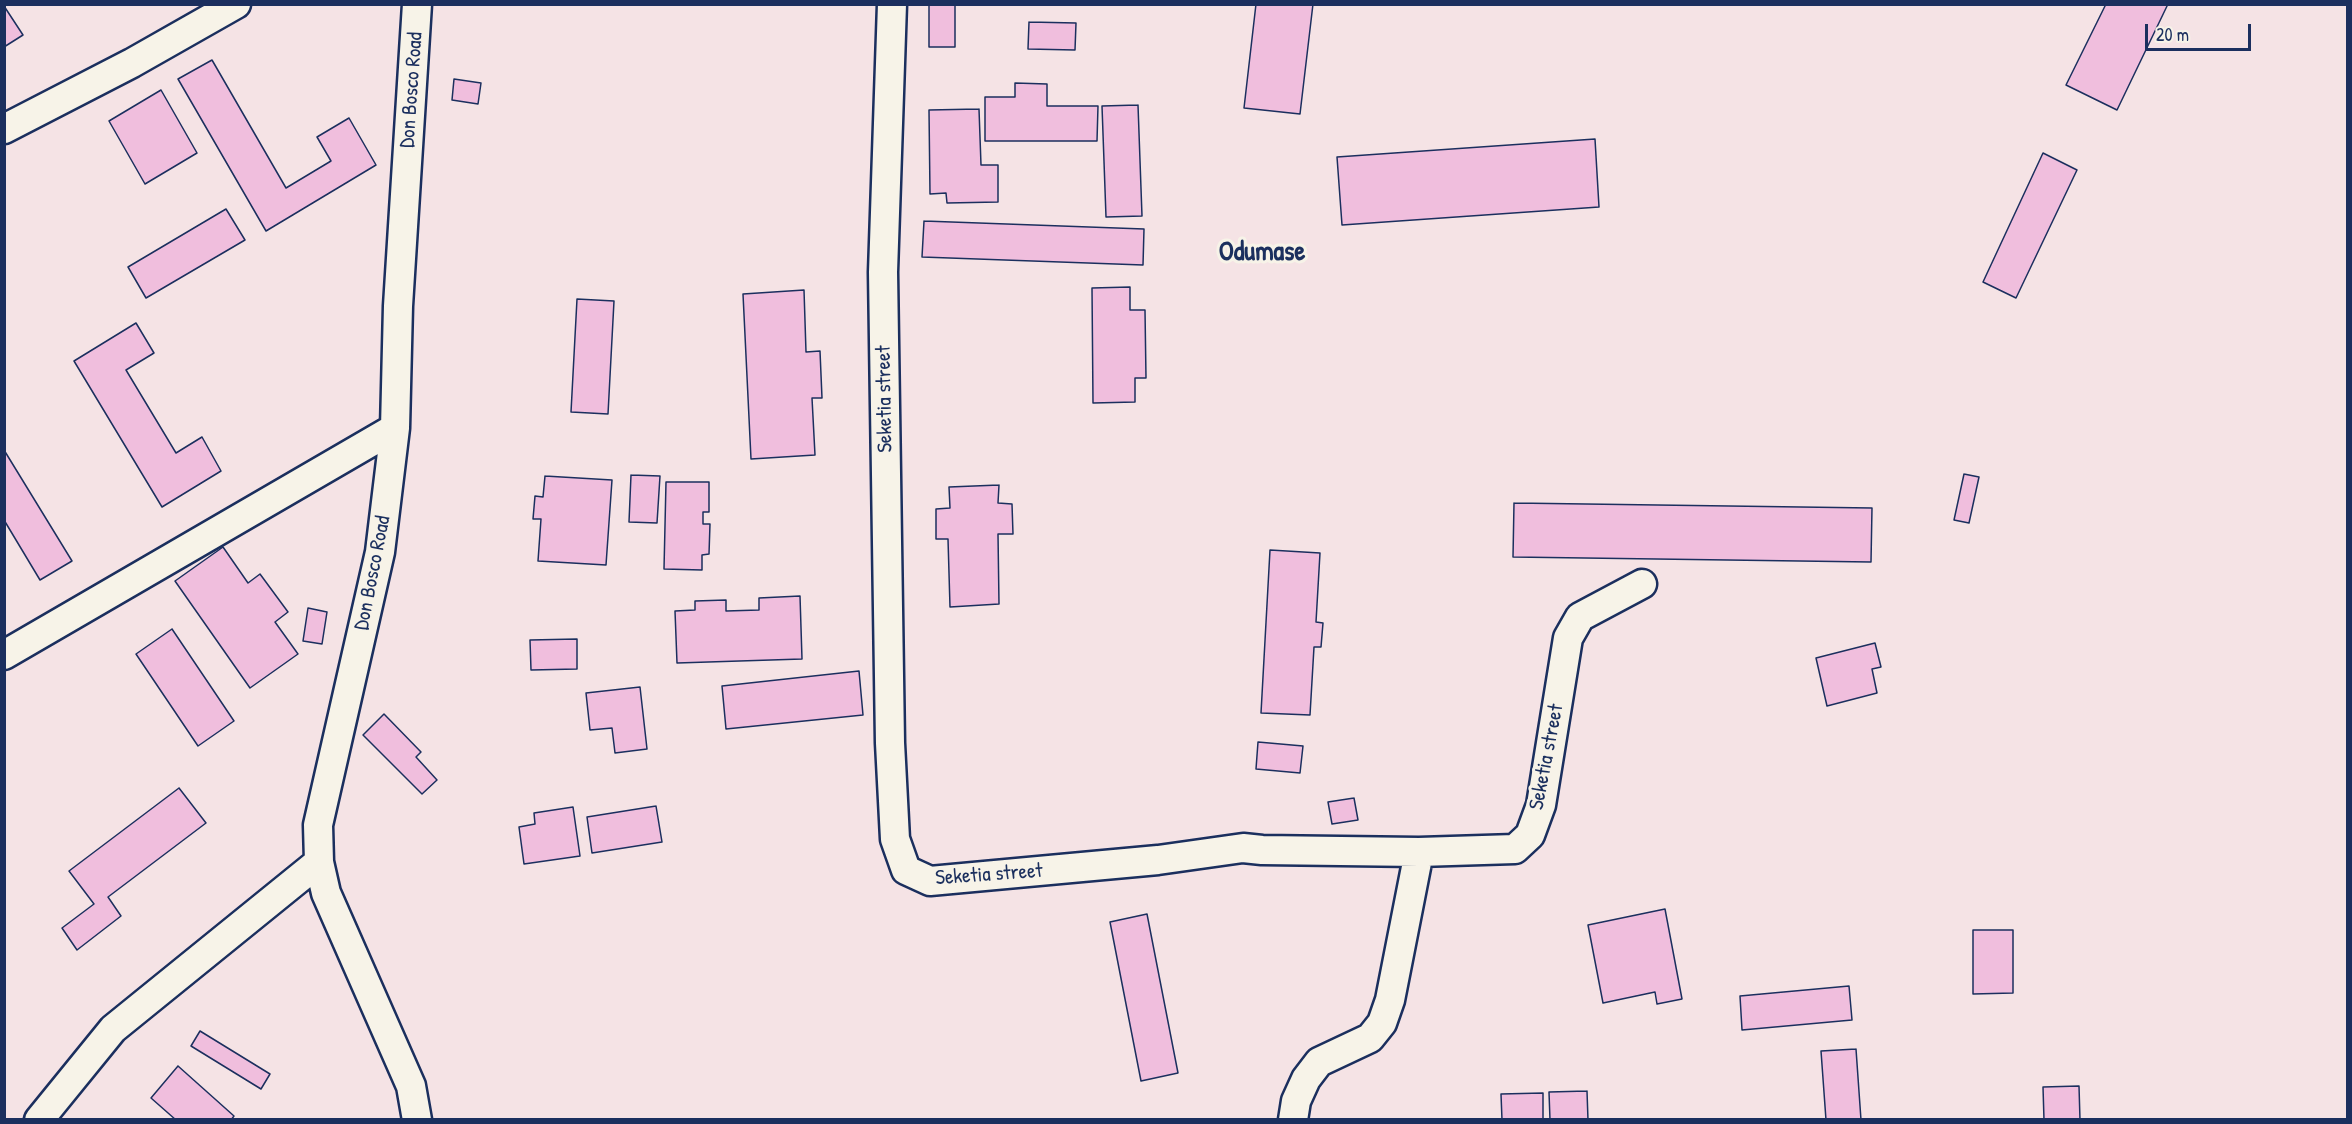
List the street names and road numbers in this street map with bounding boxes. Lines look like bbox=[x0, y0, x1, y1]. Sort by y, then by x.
street label: Don Bosco Road bbox=[395, 31, 429, 149]
street label: Seketia street bbox=[871, 345, 899, 453]
street label: Don Bosco Road bbox=[350, 514, 396, 632]
street label: Seketia street bbox=[1524, 702, 1570, 812]
street label: Seketia street bbox=[935, 859, 1043, 891]

